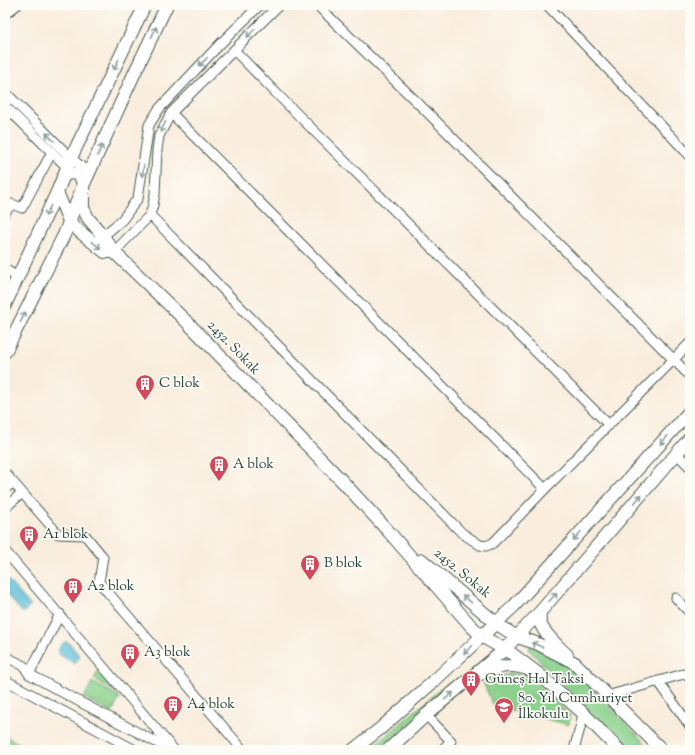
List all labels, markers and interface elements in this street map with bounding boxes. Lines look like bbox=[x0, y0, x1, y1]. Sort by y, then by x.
one-way arrow bbox=[151, 27, 158, 39]
one-way arrow bbox=[246, 28, 256, 38]
one-way arrow bbox=[198, 57, 208, 67]
one-way arrow bbox=[112, 59, 119, 71]
one-way arrow bbox=[159, 121, 166, 133]
one-way arrow bbox=[45, 132, 55, 142]
one-way arrow bbox=[96, 145, 104, 157]
one-way arrow bbox=[139, 165, 147, 178]
one-way arrow bbox=[44, 204, 51, 216]
one-way arrow bbox=[90, 240, 101, 249]
one-way arrow bbox=[19, 311, 27, 323]
street label: 2452. Sokak bbox=[202, 316, 264, 380]
building icon: C blok bbox=[134, 373, 156, 401]
place label: C blok bbox=[159, 374, 200, 394]
one-way arrow bbox=[660, 434, 669, 444]
building icon: A blok bbox=[208, 454, 230, 482]
place label: A blok bbox=[233, 455, 274, 475]
one-way arrow bbox=[633, 493, 642, 504]
building icon: A1 blok bbox=[18, 524, 40, 552]
place label: A1 blok bbox=[43, 525, 89, 545]
one-way arrow bbox=[573, 531, 582, 541]
street label: 2452. Sokak bbox=[429, 544, 495, 604]
building icon: B blok bbox=[299, 553, 321, 581]
place label: B blok bbox=[324, 554, 363, 574]
building icon: A2 blok bbox=[62, 576, 84, 604]
place label: A2 blok bbox=[87, 577, 135, 597]
one-way arrow bbox=[548, 592, 557, 602]
one-way arrow bbox=[462, 594, 472, 603]
one-way arrow bbox=[532, 640, 544, 648]
building icon: A3 blok bbox=[119, 642, 141, 670]
place label: A3 blok bbox=[144, 643, 191, 663]
one-way arrow bbox=[463, 646, 473, 655]
building icon: Güneş Hal Taksi bbox=[460, 669, 482, 697]
place label: Güneş Hal Taksi bbox=[485, 670, 584, 690]
place label: 80. Yıl Cumhuriyet İlkokulu bbox=[518, 689, 633, 725]
one-way arrow bbox=[443, 692, 454, 701]
building icon: A4 blok bbox=[162, 694, 184, 722]
place label: A4 blok bbox=[187, 695, 235, 715]
school or university icon: 80. Yıl Cumhuriyet İlkokulu bbox=[493, 696, 515, 724]

